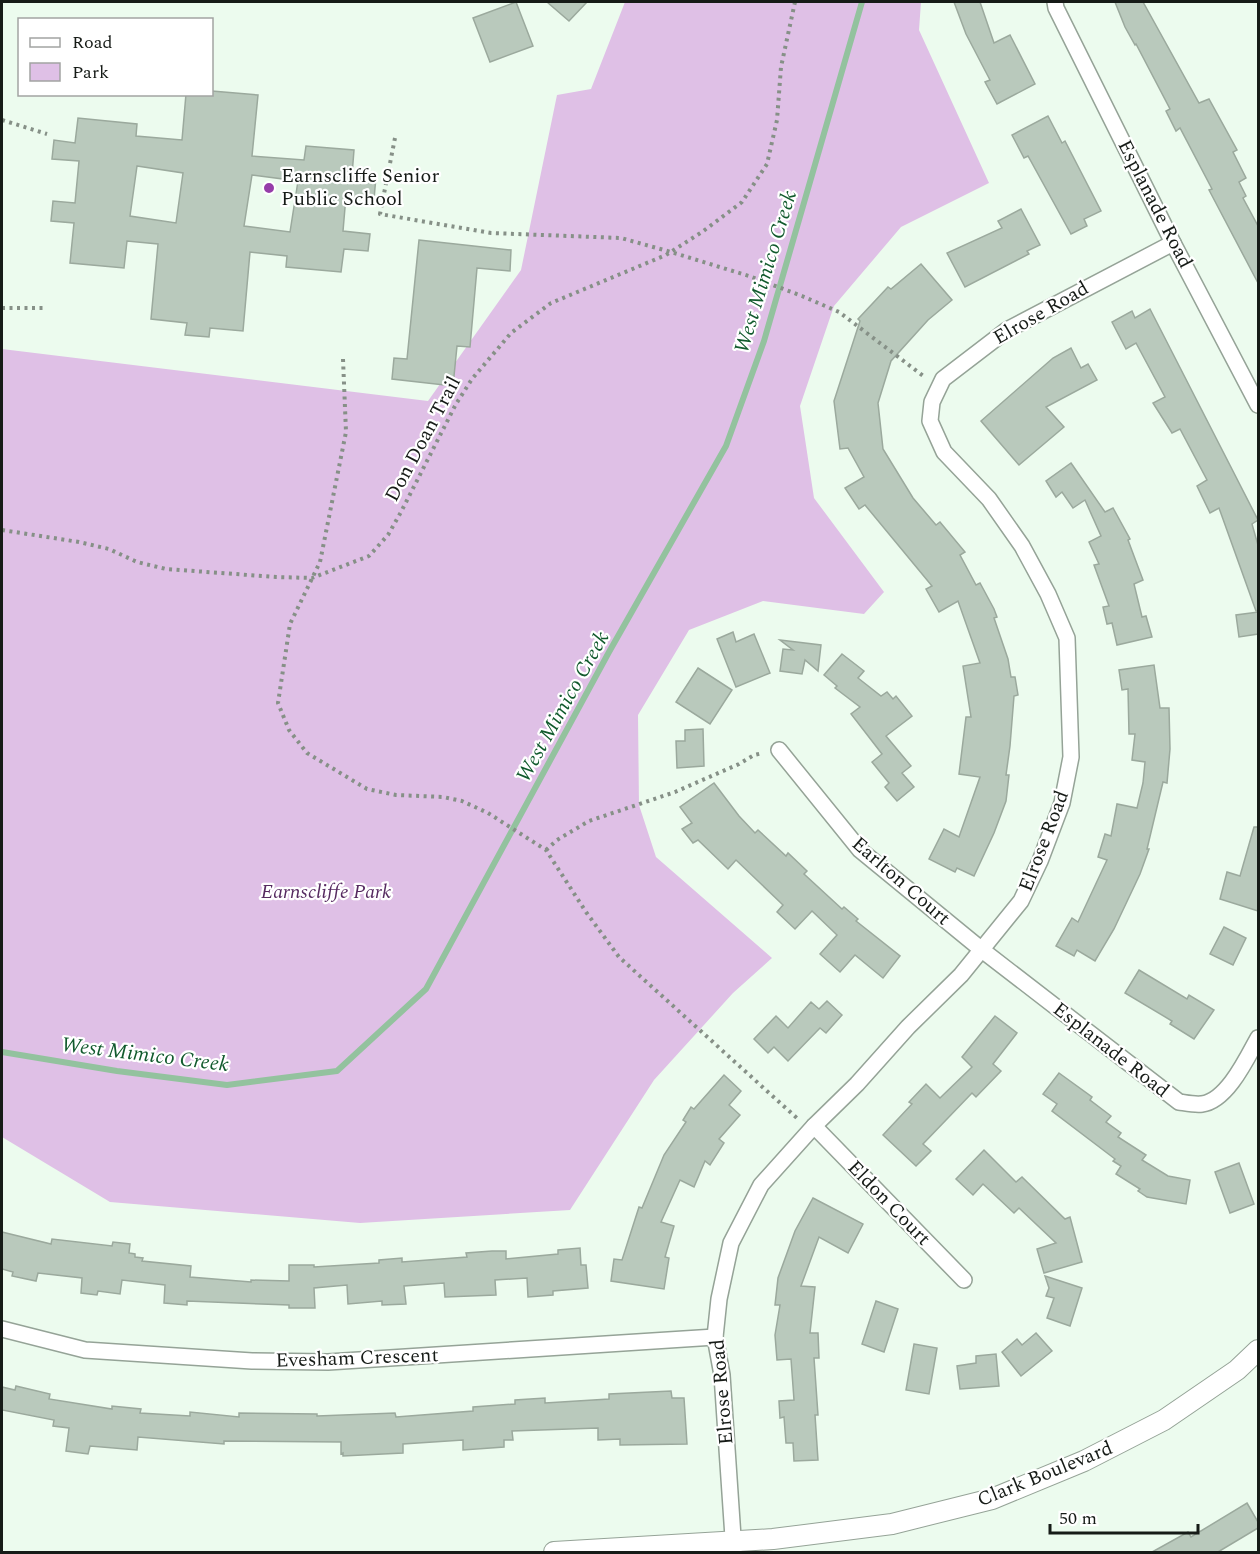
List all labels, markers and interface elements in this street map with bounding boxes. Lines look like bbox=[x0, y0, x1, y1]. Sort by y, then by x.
legend bbox=[18, 18, 213, 96]
text: Road bbox=[72, 29, 113, 56]
text: Park bbox=[72, 59, 109, 86]
street label: Esplanade Road bbox=[1110, 134, 1200, 274]
place label: Earnscliffe Senior Public School bbox=[281, 161, 439, 214]
marker: Earnscliffe Senior Public School bbox=[262, 181, 276, 195]
water label: West Mimico Creek bbox=[726, 186, 806, 357]
street label: Elrose Road bbox=[988, 273, 1094, 353]
street label: Don Doan Trail bbox=[377, 371, 469, 507]
water label: West Mimico Creek bbox=[508, 625, 618, 789]
street label: Elrose Road bbox=[1011, 786, 1077, 896]
street label: Earlton Court bbox=[845, 829, 957, 933]
park label: Earnscliffe Park bbox=[261, 877, 392, 907]
street label: Esplanade Road bbox=[1046, 995, 1176, 1105]
water label: West Mimico Creek bbox=[59, 1029, 231, 1081]
street label: Eldon Court bbox=[840, 1153, 938, 1253]
street label: Elrose Road bbox=[702, 1338, 742, 1446]
street label: Evesham Crescent bbox=[275, 1340, 439, 1376]
street label: Clark Boulevard bbox=[973, 1433, 1117, 1515]
scale bar bbox=[1050, 1497, 1198, 1535]
text: 50 m bbox=[1059, 1505, 1097, 1532]

